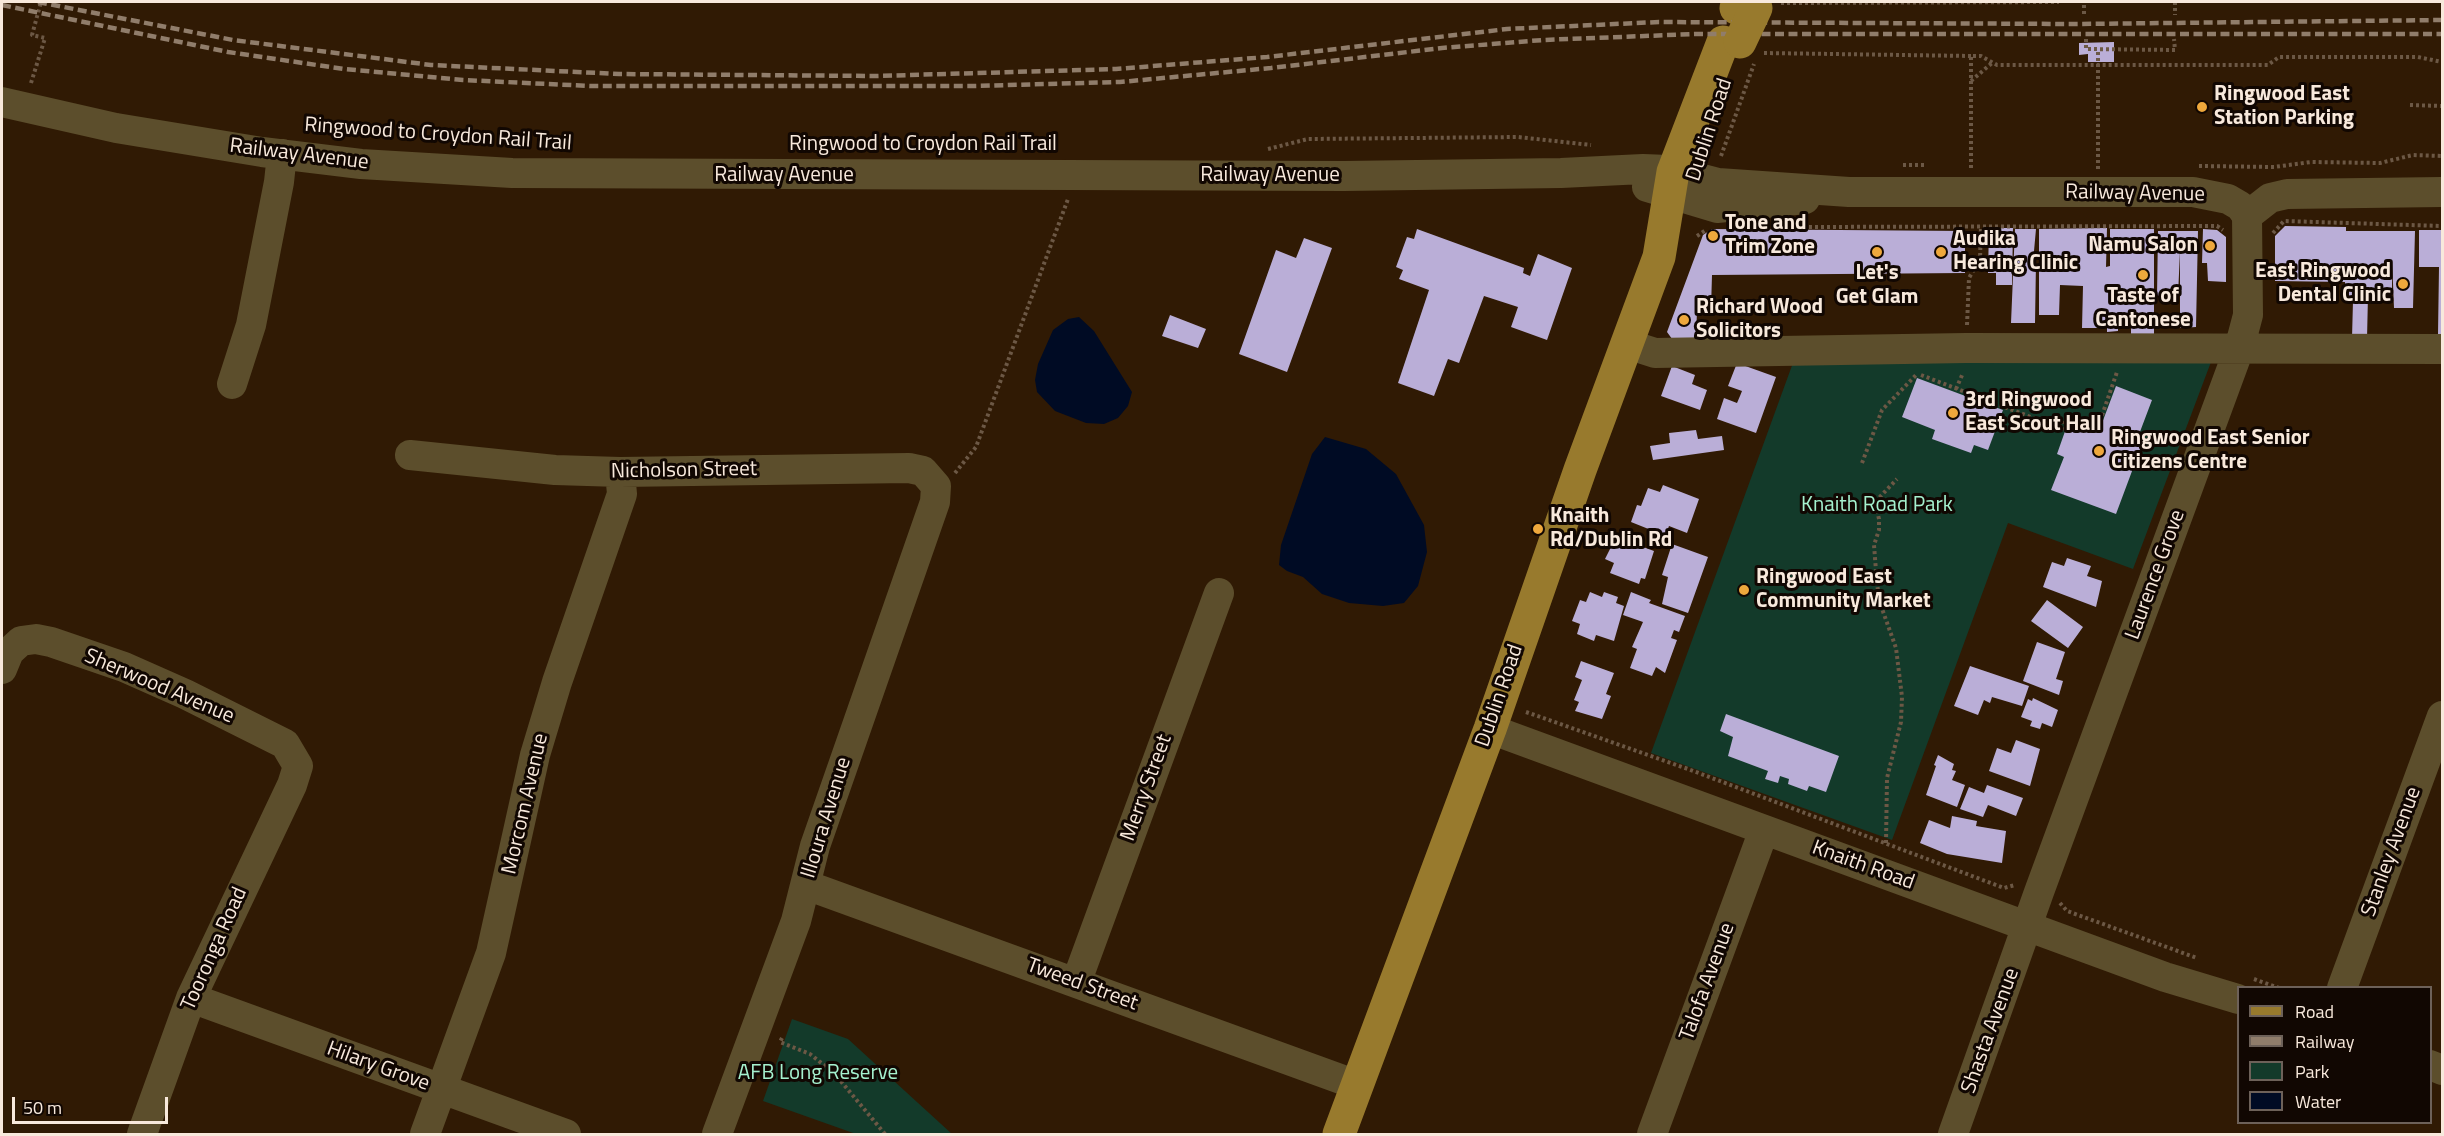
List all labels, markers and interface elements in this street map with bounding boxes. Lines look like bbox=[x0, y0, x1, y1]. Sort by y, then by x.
street label: Dublin Road bbox=[1682, 75, 1738, 185]
place label: Ringwood East Station Parking bbox=[2214, 82, 2354, 132]
marker: Ringwood East Station Parking bbox=[2195, 100, 2209, 114]
street label: Ringwood to Croydon Rail Trail bbox=[304, 113, 572, 157]
street label: Ringwood to Croydon Rail Trail bbox=[789, 132, 1057, 158]
street label: Railway Avenue bbox=[228, 134, 370, 176]
street label: Railway Avenue bbox=[714, 163, 854, 189]
street label: Railway Avenue bbox=[1200, 163, 1340, 189]
street label: Railway Avenue bbox=[2065, 180, 2205, 208]
place label: Tone and Trim Zone bbox=[1725, 211, 1815, 261]
place label: Audika Hearing Clinic bbox=[1953, 227, 2078, 277]
marker: Tone and Trim Zone bbox=[1706, 229, 1720, 243]
place label: Namu Salon bbox=[2088, 233, 2198, 259]
marker: Namu Salon bbox=[2203, 239, 2217, 253]
marker: Let's Get Glam bbox=[1870, 245, 1884, 259]
marker: Audika Hearing Clinic bbox=[1934, 245, 1948, 259]
place label: East Ringwood Dental Clinic bbox=[2255, 259, 2391, 309]
place label: Let's Get Glam bbox=[1836, 261, 1918, 311]
marker: Taste of Cantonese bbox=[2136, 268, 2150, 282]
marker: East Ringwood Dental Clinic bbox=[2396, 277, 2410, 291]
place label: Taste of Cantonese bbox=[2095, 284, 2191, 334]
place label: Richard Wood Solicitors bbox=[1696, 295, 1823, 345]
marker: Richard Wood Solicitors bbox=[1677, 313, 1691, 327]
place label: 3rd Ringwood East Scout Hall bbox=[1965, 388, 2102, 438]
marker: 3rd Ringwood East Scout Hall bbox=[1946, 406, 1960, 420]
place label: Ringwood East Senior Citizens Centre bbox=[2111, 426, 2310, 476]
marker: Ringwood East Senior Citizens Centre bbox=[2092, 444, 2106, 458]
street label: Nicholson Street bbox=[611, 457, 757, 485]
park label: Knaith Road Park bbox=[1801, 493, 1953, 519]
place label: Knaith Rd/Dublin Rd bbox=[1550, 504, 1672, 554]
street label: Laurence Grove bbox=[2121, 507, 2191, 643]
marker: Knaith Rd/Dublin Rd bbox=[1531, 522, 1545, 536]
place label: Ringwood East Community Market bbox=[1756, 565, 1931, 615]
marker: Ringwood East Community Market bbox=[1737, 583, 1751, 597]
street label: Dublin Road bbox=[1471, 642, 1529, 750]
street label: Sherwood Avenue bbox=[80, 644, 238, 730]
street label: Morcom Avenue bbox=[498, 731, 554, 877]
street label: Merry Street bbox=[1116, 731, 1178, 845]
street label: Illoura Avenue bbox=[797, 754, 857, 882]
street label: Stanley Avenue bbox=[2357, 784, 2427, 920]
street label: Knaith Road bbox=[1808, 836, 1918, 896]
street label: Tooronga Road bbox=[177, 884, 253, 1014]
street label: Talofa Avenue bbox=[1675, 920, 1741, 1044]
street label: Tweed Street bbox=[1023, 953, 1141, 1017]
street label: Shasta Avenue bbox=[1957, 965, 2025, 1097]
legend bbox=[2237, 986, 2432, 1124]
text: Road bbox=[2295, 998, 2334, 1025]
text: Railway bbox=[2295, 1028, 2354, 1055]
street label: Hilary Grove bbox=[323, 1037, 433, 1097]
text: Park bbox=[2295, 1058, 2329, 1085]
park label: AFB Long Reserve bbox=[738, 1061, 898, 1087]
scale bar bbox=[15, 1085, 171, 1123]
text: Water bbox=[2295, 1088, 2341, 1115]
text: 50 m bbox=[23, 1094, 62, 1121]

